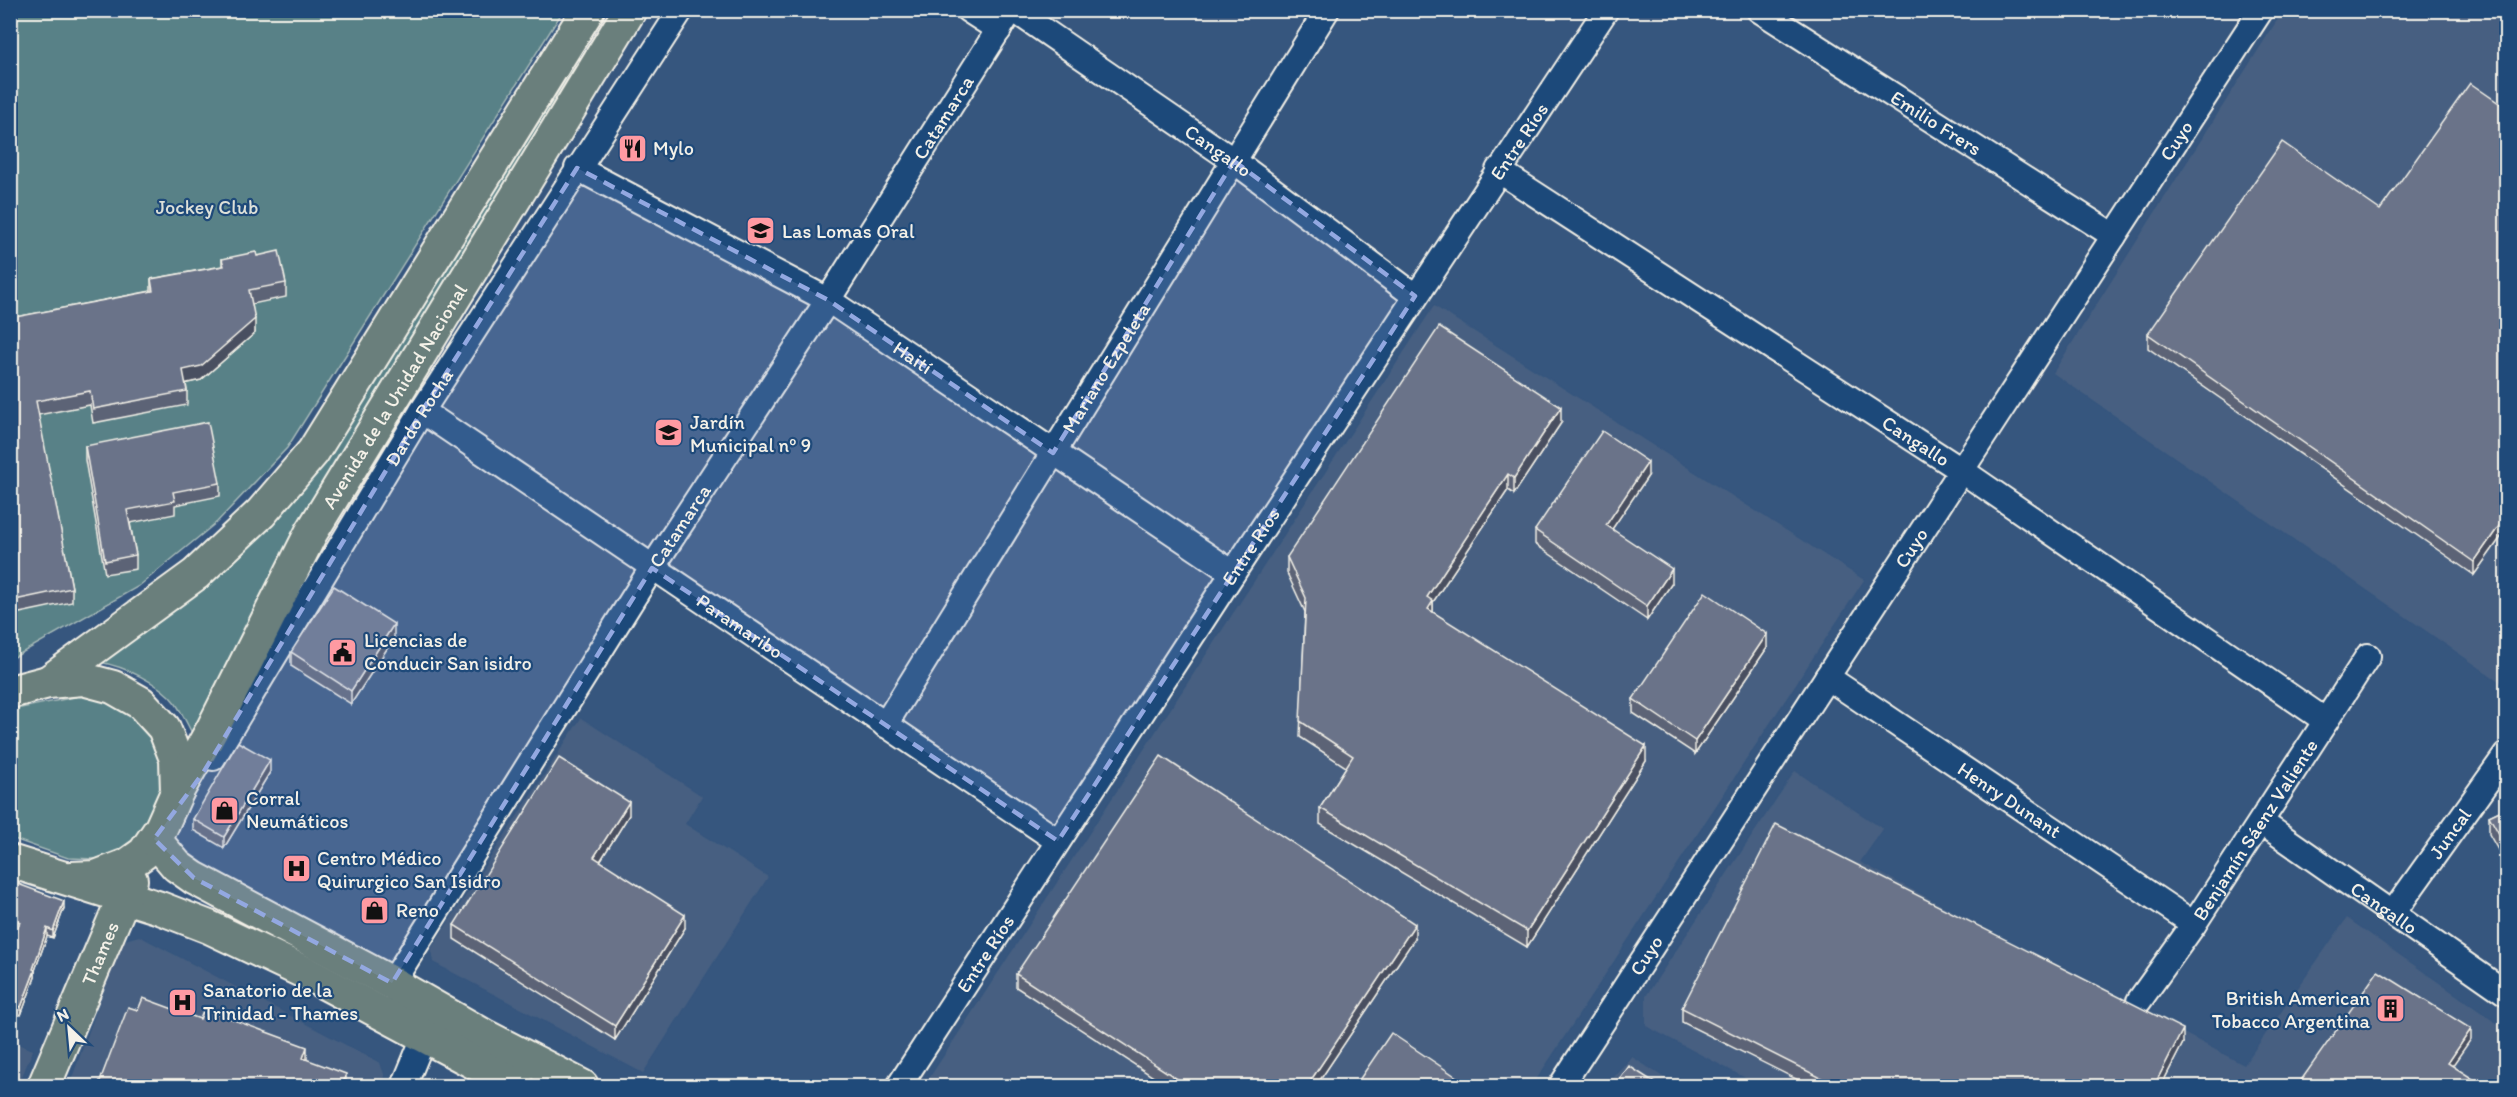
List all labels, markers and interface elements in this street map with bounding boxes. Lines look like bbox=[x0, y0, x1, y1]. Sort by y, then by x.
street label: Catamarca bbox=[908, 70, 979, 164]
street label: Emilio Frers bbox=[1886, 85, 1986, 161]
street label: Entre Ríos bbox=[1485, 98, 1553, 185]
street label: Cuyo bbox=[2154, 116, 2198, 165]
street label: Cangallo bbox=[1180, 119, 1257, 182]
restaurant icon: Mylo bbox=[616, 132, 648, 164]
place label: Mylo bbox=[653, 136, 694, 160]
park label: Jockey Club bbox=[156, 195, 258, 219]
school or university icon: Las Lomas Oral bbox=[745, 215, 777, 247]
place label: Las Lomas Oral bbox=[782, 219, 915, 243]
street label: Avenida de la Unidad Nacional bbox=[317, 279, 472, 513]
street label: Mariano Ezpeleta bbox=[1057, 298, 1155, 437]
street label: Haití bbox=[889, 336, 937, 379]
street label: Dardo Rocha bbox=[380, 364, 458, 470]
place label: Jardín Municipal nº 9 bbox=[690, 410, 811, 457]
street label: Cangallo bbox=[1877, 410, 1954, 472]
school or university icon: Jardín Municipal nº 9 bbox=[653, 417, 685, 449]
street label: Catamarca bbox=[644, 479, 716, 572]
street label: Entre Ríos bbox=[1216, 503, 1285, 590]
street label: Cuyo bbox=[1889, 523, 1933, 572]
street label: Paramaribo bbox=[692, 588, 788, 664]
place label: Licencias de Conducir San isidro bbox=[364, 628, 532, 675]
public building icon: Licencias de Conducir San isidro bbox=[327, 636, 359, 668]
street label: Benjamín Sáenz Valiente bbox=[2187, 734, 2323, 925]
street label: Henry Dunant bbox=[1953, 756, 2066, 843]
place label: Corral Neumáticos bbox=[246, 786, 348, 833]
shop icon: Corral Neumáticos bbox=[209, 794, 241, 826]
street label: Juncal bbox=[2424, 803, 2476, 863]
place label: Centro Médico Quirurgico San Isidro bbox=[317, 846, 501, 893]
hospital icon: Centro Médico Quirurgico San Isidro bbox=[280, 853, 312, 885]
street label: Cangallo bbox=[2346, 876, 2422, 939]
shop icon: Reno bbox=[359, 894, 391, 926]
place label: Reno bbox=[396, 898, 439, 922]
street label: Entre Ríos bbox=[951, 910, 1019, 997]
street label: Thames bbox=[76, 918, 124, 989]
street label: Cuyo bbox=[1624, 931, 1668, 980]
place label: Sanatorio de la Trinidad - Thames bbox=[203, 978, 358, 1025]
hospital icon: Sanatorio de la Trinidad - Thames bbox=[166, 986, 198, 1018]
place label: British American Tobacco Argentina bbox=[2212, 986, 2371, 1033]
building icon: British American Tobacco Argentina bbox=[2375, 993, 2407, 1025]
north arrow bbox=[39, 998, 99, 1058]
text: N bbox=[54, 1004, 72, 1026]

